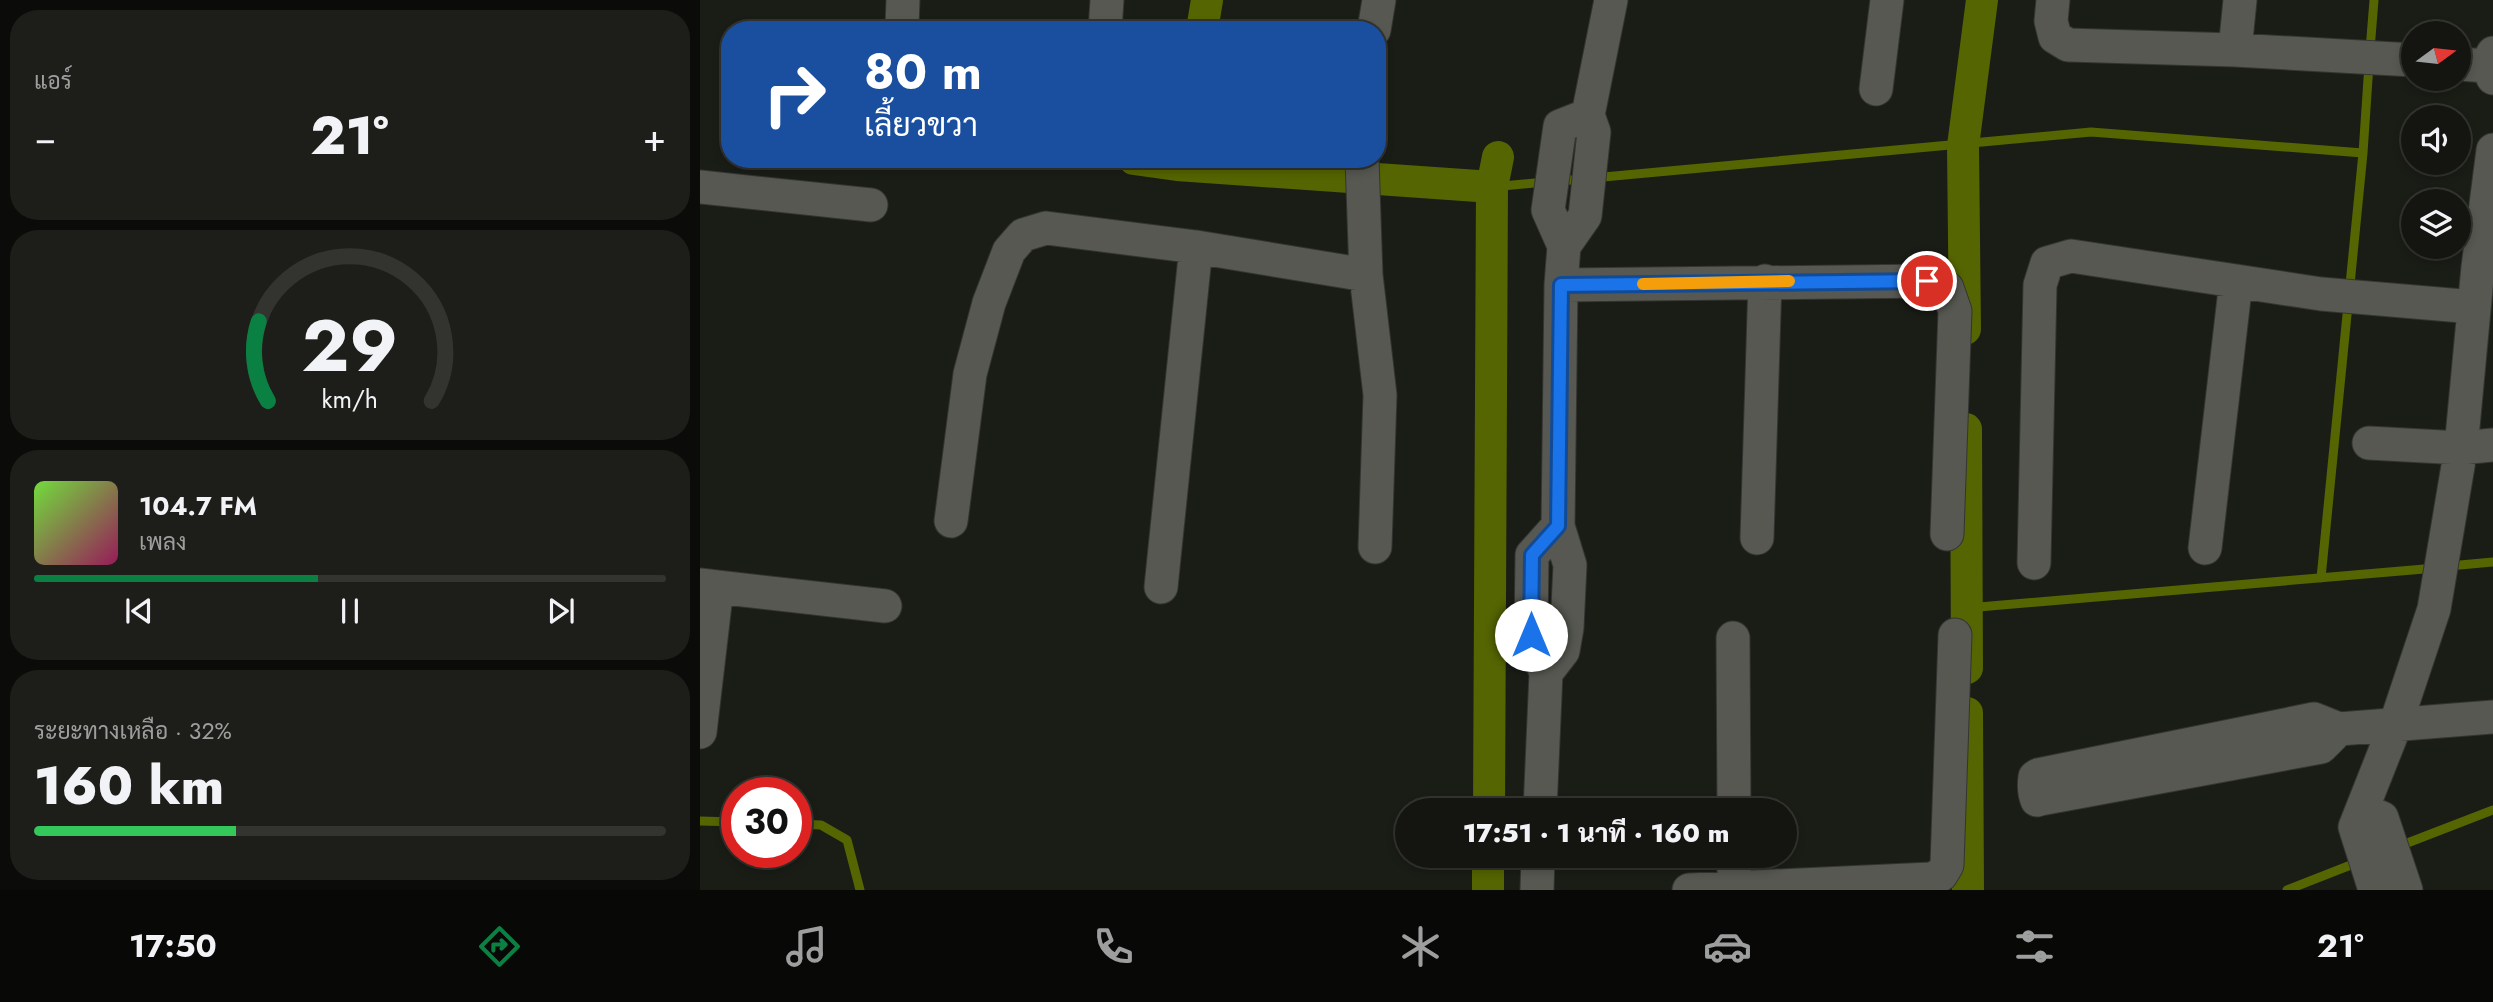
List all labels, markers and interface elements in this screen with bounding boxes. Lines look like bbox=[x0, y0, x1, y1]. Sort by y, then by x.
north arrow bbox=[2401, 21, 2471, 91]
map controls bbox=[2401, 21, 2471, 259]
text: 80 m bbox=[864, 37, 982, 107]
icon: right bbox=[749, 49, 840, 140]
text: แอร์ bbox=[34, 64, 72, 98]
text: 21° bbox=[310, 98, 389, 174]
text: เลี้ยวขวา bbox=[864, 102, 978, 148]
button: sound bbox=[2401, 105, 2471, 175]
text: − bbox=[34, 110, 56, 165]
text: + bbox=[643, 110, 666, 165]
button: layers bbox=[2401, 189, 2471, 259]
pin bbox=[1897, 251, 1957, 311]
icon: arrive bbox=[1908, 262, 1946, 300]
text: 29 bbox=[302, 293, 398, 398]
text: km/h bbox=[322, 381, 378, 417]
text: 104.7 FM bbox=[139, 487, 257, 525]
text: เพลง bbox=[139, 525, 186, 559]
icon: previous bbox=[120, 592, 158, 630]
icon: pause bbox=[331, 592, 369, 630]
icon: next bbox=[542, 592, 580, 630]
position arrow bbox=[1494, 598, 1568, 672]
text: ระยะทางเหลือ · 32% bbox=[34, 714, 232, 748]
text: 160 km bbox=[34, 748, 224, 824]
speed limit sign: 30 bbox=[721, 777, 812, 868]
text: 17:51 · 1 นาที · 160 m bbox=[1463, 814, 1729, 852]
icon: directions bbox=[475, 922, 524, 971]
icon: music bbox=[782, 922, 831, 971]
icon: phone bbox=[1089, 922, 1138, 971]
icon: climate bbox=[1396, 922, 1445, 971]
icon: car bbox=[1703, 922, 1752, 971]
icon: filters bbox=[2010, 922, 2059, 971]
text: 17:50 bbox=[129, 923, 217, 969]
text: 21° bbox=[2317, 923, 2364, 969]

